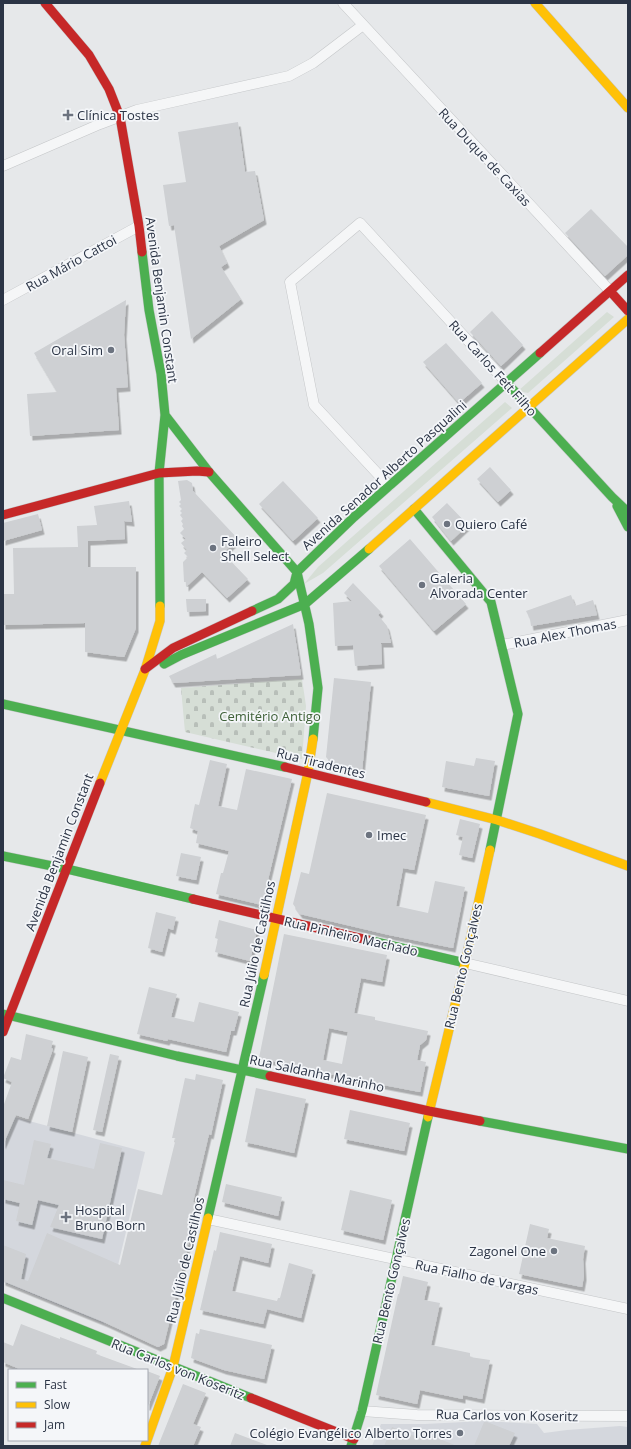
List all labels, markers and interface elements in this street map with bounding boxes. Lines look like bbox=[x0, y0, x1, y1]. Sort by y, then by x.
street label: Rua Duque de Caxias bbox=[435, 104, 535, 210]
place label: Clínica Tostes bbox=[77, 106, 159, 124]
marker: Clínica Tostes bbox=[62, 109, 74, 121]
street label: Avenida Benjamin Constant bbox=[141, 216, 183, 384]
street label: Rua Mário Cattoi bbox=[22, 231, 120, 295]
street label: Rua Carlos Fett Filho bbox=[445, 316, 541, 420]
place label: Oral Sim bbox=[51, 341, 103, 359]
marker: Oral Sim bbox=[106, 345, 116, 355]
street label: Avenida Senador Alberto Pasqualini bbox=[298, 396, 470, 554]
place label: Quiero Café bbox=[455, 515, 527, 533]
marker: Quiero Café bbox=[442, 519, 452, 529]
place label: Faleiro Shell Select bbox=[221, 532, 290, 565]
marker: Faleiro Shell Select bbox=[208, 543, 218, 553]
place label: Galeria Alvorada Center bbox=[430, 569, 528, 602]
marker: Galeria Alvorada Center bbox=[417, 580, 427, 590]
street label: Rua Alex Thomas bbox=[512, 614, 618, 652]
park label: Cemitério Antigo bbox=[219, 707, 321, 725]
street label: Rua Tiradentes bbox=[275, 743, 367, 783]
street label: Avenida Benjamin Constant bbox=[21, 770, 98, 933]
place label: Imec bbox=[377, 826, 406, 844]
marker: Imec bbox=[364, 830, 374, 840]
street label: Rua Júlio de Castilhos bbox=[235, 879, 279, 1009]
street label: Rua Bento Gonçalves bbox=[440, 902, 486, 1030]
street label: Rua Pinheiro Machado bbox=[282, 912, 420, 960]
street label: Rua Saldanha Marinho bbox=[248, 1050, 386, 1096]
street label: Rua Júlio de Castilhos bbox=[162, 1195, 208, 1325]
place label: Hospital Bruno Born bbox=[75, 1201, 145, 1234]
marker: Hospital Bruno Born bbox=[60, 1211, 72, 1223]
street label: Rua Bento Gonçalves bbox=[368, 1217, 414, 1345]
place label: Zagonel One bbox=[469, 1242, 546, 1260]
marker: Zagonel One bbox=[549, 1246, 559, 1256]
street label: Rua Fialho de Vargas bbox=[414, 1255, 540, 1299]
street label: Rua Carlos von Koseritz bbox=[109, 1334, 247, 1404]
legend bbox=[8, 1369, 148, 1441]
text: Fast bbox=[44, 1376, 67, 1393]
text: Slow bbox=[44, 1396, 71, 1413]
street label: Rua Carlos von Koseritz bbox=[436, 1405, 578, 1425]
text: Jam bbox=[43, 1416, 65, 1433]
place label: Colégio Evangélico Alberto Torres bbox=[250, 1424, 452, 1442]
marker: Colégio Evangélico Alberto Torres bbox=[455, 1428, 465, 1438]

